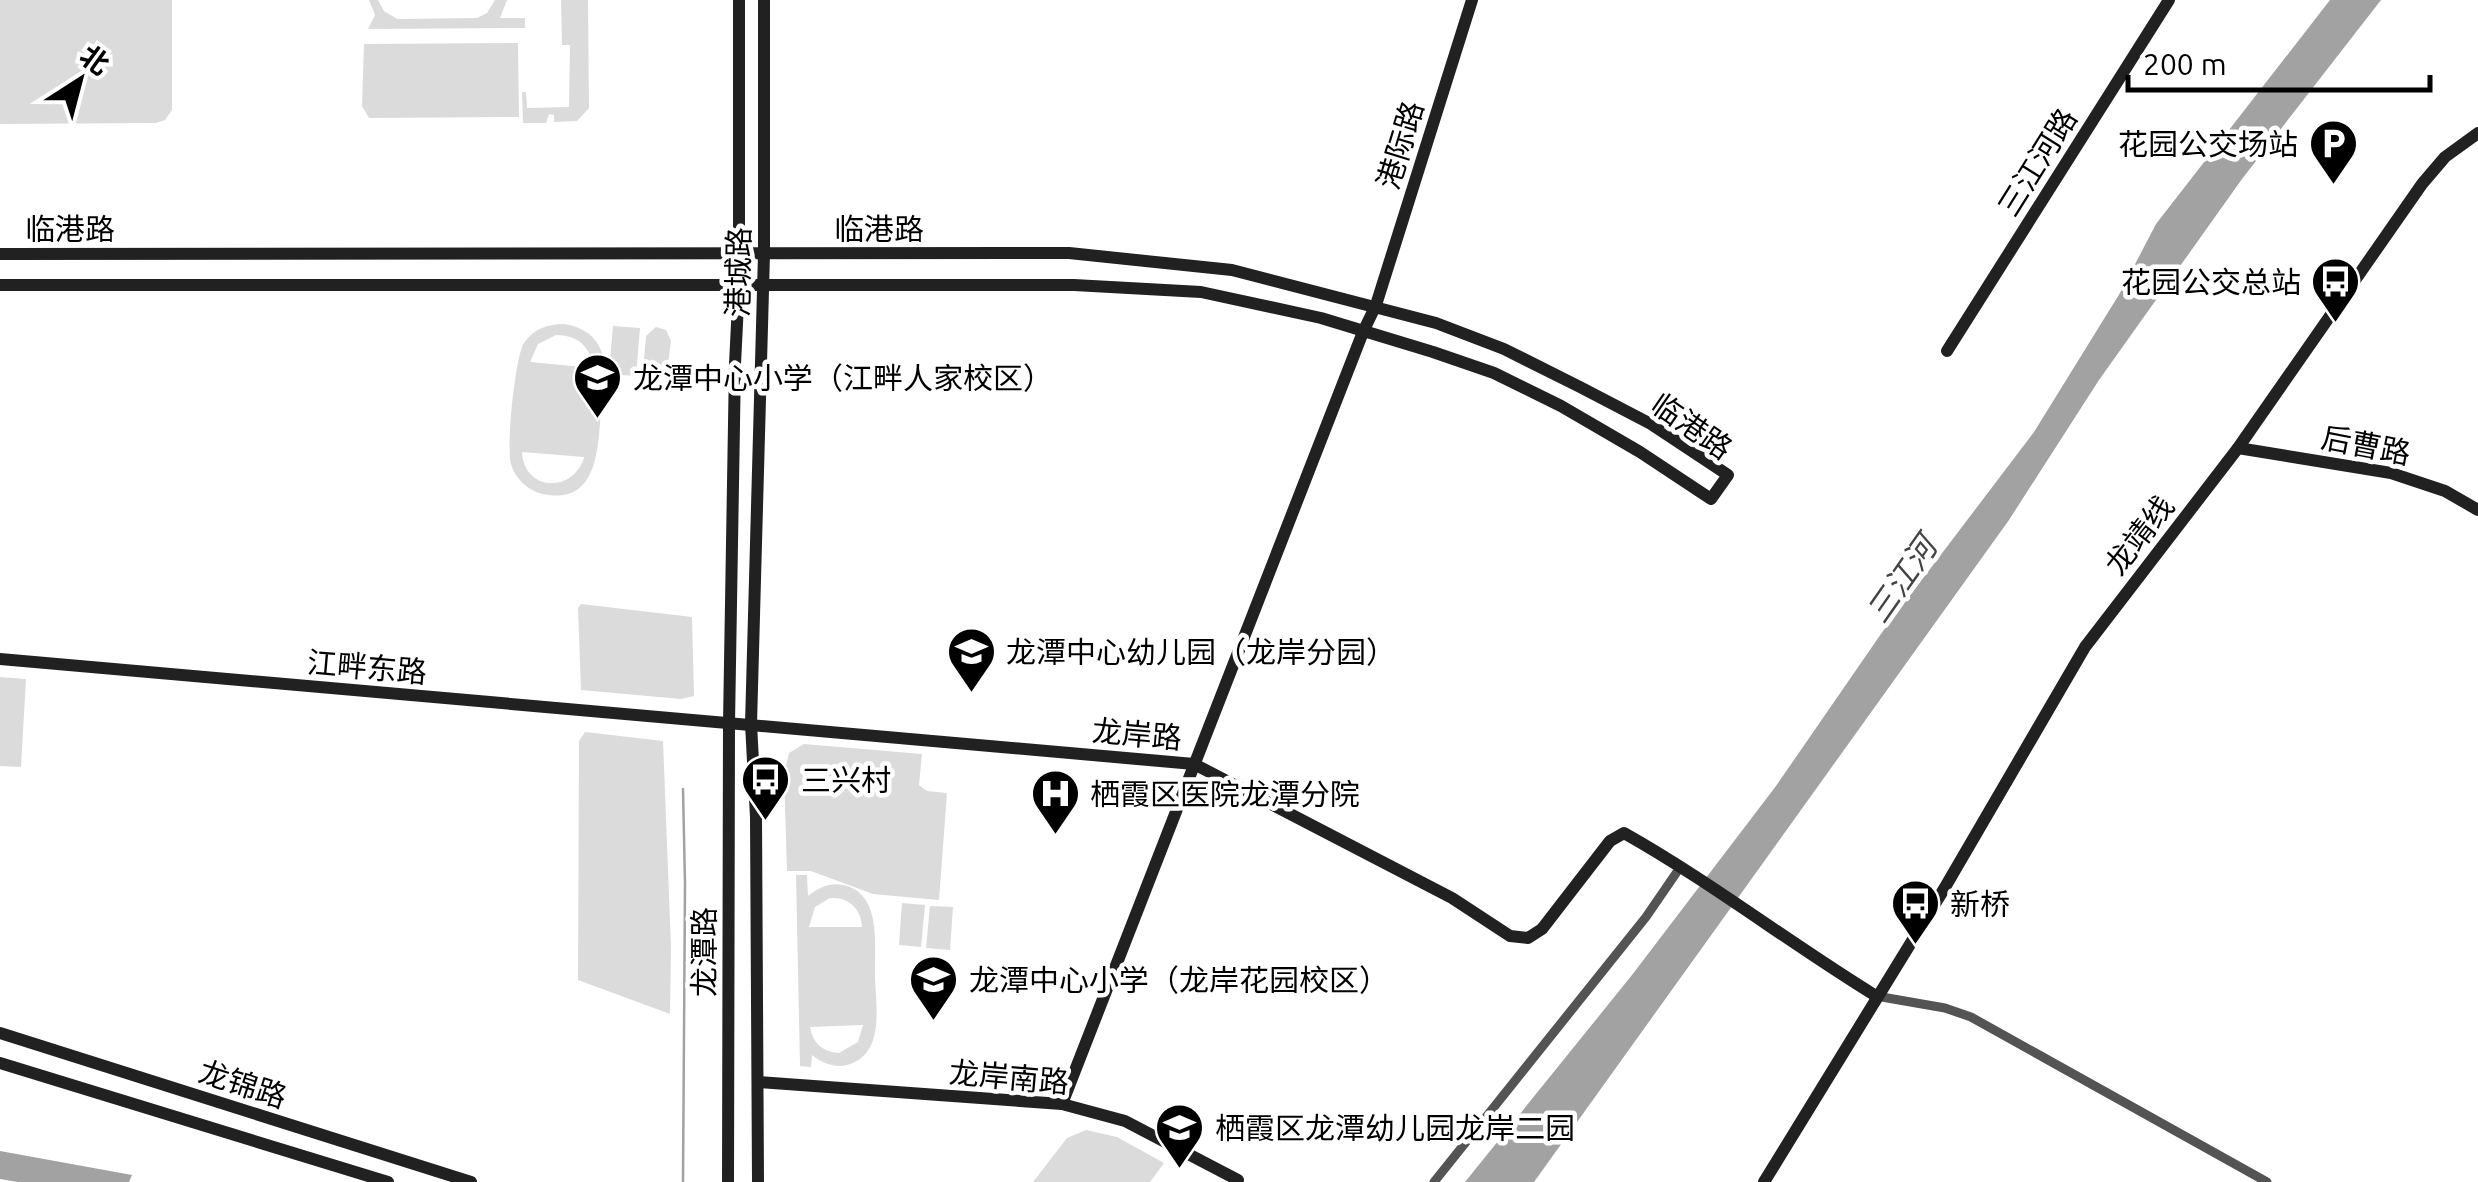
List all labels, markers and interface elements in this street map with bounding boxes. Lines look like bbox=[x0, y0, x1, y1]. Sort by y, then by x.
north arrow bbox=[30, 30, 130, 130]
scale bar bbox=[2128, 30, 2430, 92]
text: 北 bbox=[75, 39, 115, 80]
text: 200 m bbox=[2143, 47, 2227, 81]
street label: 港际路 bbox=[1371, 97, 1429, 193]
street label: 三江河路 bbox=[1991, 102, 2083, 222]
parking icon: 花园公交场站 bbox=[2307, 118, 2359, 186]
place label: 花园公交场站 bbox=[2118, 127, 2298, 161]
street label: 临港路 bbox=[25, 212, 115, 246]
street label: 临港路 bbox=[834, 212, 924, 246]
street label: 港城路 bbox=[720, 227, 756, 317]
bus stop icon: 花园公交总站 bbox=[2310, 256, 2362, 324]
place label: 花园公交总站 bbox=[2121, 265, 2301, 299]
school or university icon: 龙潭中心小学（江畔人家校区） bbox=[572, 352, 624, 420]
place label: 龙潭中心小学（江畔人家校区） bbox=[633, 361, 1053, 395]
street label: 临港路 bbox=[1645, 386, 1739, 466]
street label: 后曹路 bbox=[2319, 420, 2413, 470]
street label: 龙靖线 bbox=[2098, 489, 2180, 581]
water label: 三江河 bbox=[1859, 524, 1947, 629]
school or university icon: 龙潭中心幼儿园（龙岸分园） bbox=[945, 626, 997, 694]
place label: 龙潭中心幼儿园（龙岸分园） bbox=[1006, 635, 1396, 669]
street label: 江畔东路 bbox=[306, 645, 428, 689]
street label: 龙岸路 bbox=[1091, 713, 1183, 755]
bus stop icon: 三兴村 bbox=[740, 754, 792, 822]
place label: 三兴村 bbox=[801, 763, 891, 797]
hospital icon: 栖霞区医院龙潭分院 bbox=[1029, 768, 1081, 836]
place label: 栖霞区医院龙潭分院 bbox=[1090, 777, 1360, 811]
bus stop icon: 新桥 bbox=[1889, 878, 1941, 946]
place label: 新桥 bbox=[1950, 887, 2010, 921]
street label: 龙潭路 bbox=[687, 907, 721, 997]
school or university icon: 龙潭中心小学（龙岸花园校区） bbox=[908, 954, 960, 1022]
place label: 龙潭中心小学（龙岸花园校区） bbox=[969, 963, 1389, 997]
street label: 龙锦路 bbox=[195, 1054, 291, 1114]
street label: 龙岸南路 bbox=[948, 1055, 1070, 1099]
school or university icon: 栖霞区龙潭幼儿园龙岸二园 bbox=[1154, 1102, 1206, 1170]
place label: 栖霞区龙潭幼儿园龙岸二园 bbox=[1215, 1111, 1575, 1145]

